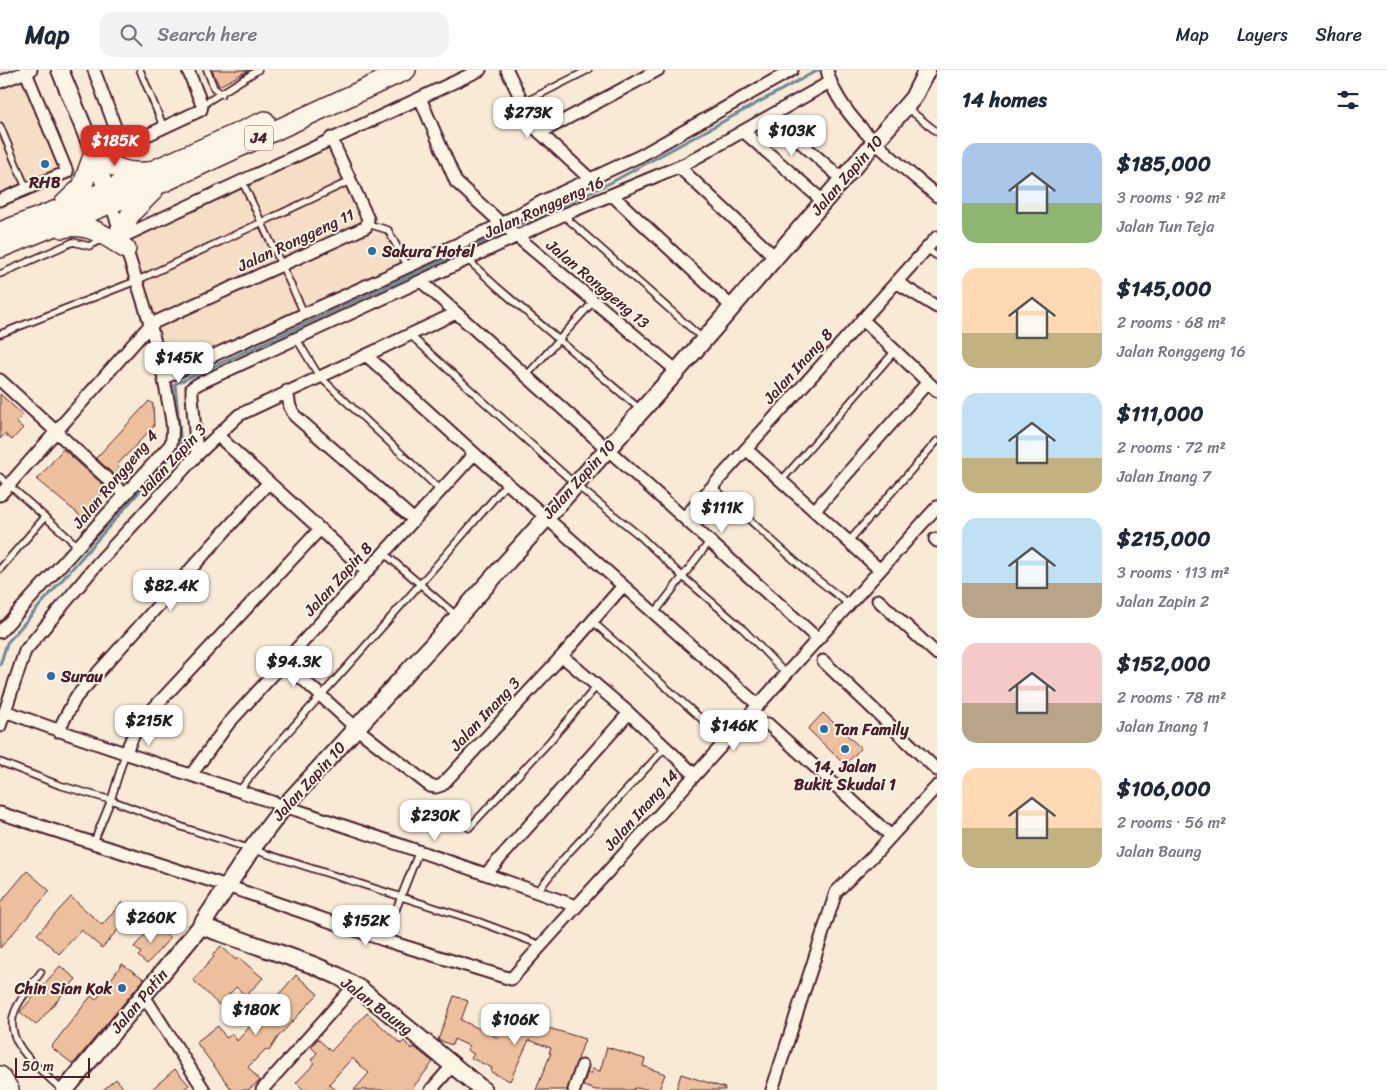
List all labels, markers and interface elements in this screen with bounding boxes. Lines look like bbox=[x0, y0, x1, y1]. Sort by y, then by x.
search box bbox=[99, 12, 449, 57]
text: Map bbox=[25, 14, 69, 56]
text: Search here bbox=[157, 18, 257, 51]
text: Map bbox=[1176, 19, 1209, 51]
text: Layers bbox=[1237, 19, 1288, 51]
text: Share bbox=[1316, 19, 1362, 51]
icon: search bbox=[117, 21, 145, 49]
text: 14 homes bbox=[962, 81, 1047, 119]
icon: filters bbox=[1334, 86, 1362, 114]
pin: $273K bbox=[493, 97, 563, 139]
text: $273K bbox=[504, 98, 552, 127]
pin: $103K bbox=[757, 114, 827, 157]
text: $103K bbox=[769, 116, 815, 145]
pin: $185K bbox=[80, 124, 150, 167]
text: $185K bbox=[92, 126, 138, 155]
road number: J4 bbox=[245, 126, 273, 150]
street label: Jalan Zapin 10 bbox=[803, 128, 891, 223]
text: $185,000 bbox=[1117, 145, 1211, 183]
marker: RHB bbox=[39, 158, 51, 170]
icon: home bbox=[1002, 163, 1062, 223]
place label: RHB bbox=[28, 168, 61, 197]
street label: Jalan Ronggeng 16 bbox=[478, 168, 609, 247]
text: 3 rooms · 92 m² bbox=[1117, 183, 1226, 212]
street label: Jalan Ronggeng 11 bbox=[232, 200, 359, 280]
text: Jalan Tun Teja bbox=[1117, 212, 1214, 241]
street label: Jalan Ronggeng 13 bbox=[539, 231, 657, 336]
place label: Sakura Hotel bbox=[381, 237, 476, 266]
marker: Sakura Hotel bbox=[366, 245, 378, 257]
text: $145,000 bbox=[1117, 270, 1212, 308]
icon: home bbox=[1002, 288, 1062, 348]
text: 2 rooms · 68 m² bbox=[1117, 308, 1226, 337]
street label: Jalan Inang 8 bbox=[755, 321, 841, 412]
text: Jalan Ronggeng 16 bbox=[1117, 337, 1246, 366]
pin: $145K bbox=[144, 342, 214, 384]
text: $145K bbox=[155, 343, 203, 372]
text: $111,000 bbox=[1117, 395, 1204, 433]
icon: home bbox=[1002, 413, 1062, 473]
street label: Jalan Zapin 3 bbox=[129, 416, 214, 504]
street label: Jalan Ronggeng 4 bbox=[64, 423, 165, 536]
street label: Jalan Zapin 10 bbox=[534, 432, 623, 527]
text: 2 rooms · 72 m² bbox=[1117, 433, 1226, 462]
text: Jalan Inang 7 bbox=[1117, 462, 1211, 491]
pin: $111K bbox=[687, 492, 757, 534]
text: $111K bbox=[701, 493, 743, 522]
text: $215,000 bbox=[1117, 520, 1211, 558]
street label: Jalan Zapin 8 bbox=[296, 535, 380, 624]
icon: home bbox=[1002, 538, 1062, 598]
text: 3 rooms · 113 m² bbox=[1117, 558, 1229, 587]
pin: $82.4K bbox=[130, 570, 212, 612]
text: $82.4K bbox=[144, 571, 198, 600]
text: Jalan Zapin 2 bbox=[1117, 587, 1209, 616]
text: $152,000 bbox=[1117, 645, 1211, 683]
pin: $94.3K bbox=[253, 646, 335, 688]
text: $94.3K bbox=[267, 647, 321, 676]
place label: Surau bbox=[60, 662, 103, 691]
icon: home bbox=[1002, 663, 1062, 723]
marker: Surau bbox=[45, 670, 57, 682]
street label: Jalan Inang 3 bbox=[442, 670, 528, 759]
text: 2 rooms · 78 m² bbox=[1117, 683, 1226, 712]
pin: $215K bbox=[114, 704, 184, 747]
text: $215K bbox=[126, 706, 172, 735]
pin: $146K bbox=[699, 710, 769, 752]
text: $146K bbox=[711, 711, 757, 740]
text: Jalan Inang 1 bbox=[1117, 712, 1209, 741]
place label: Tan Family bbox=[834, 715, 909, 744]
marker: Tan Family bbox=[818, 723, 830, 735]
street label: Jalan Zapin 10 bbox=[264, 734, 353, 829]
marker: 14, Jalan Bukit Skudai 1 bbox=[839, 743, 851, 755]
place label: 14, Jalan Bukit Skudai 1 bbox=[794, 752, 896, 799]
street label: Jalan Inang 14 bbox=[596, 763, 686, 858]
text: $106,000 bbox=[1117, 770, 1211, 808]
icon: home bbox=[1002, 788, 1062, 848]
pin: $230K bbox=[400, 800, 470, 842]
text: $230K bbox=[411, 801, 459, 830]
text: 2 rooms · 56 m² bbox=[1117, 808, 1226, 837]
text: Jalan Baung bbox=[1117, 837, 1202, 866]
pin: $260K bbox=[116, 902, 186, 944]
text: $260K bbox=[127, 903, 175, 932]
pin: $152K bbox=[331, 904, 401, 947]
text: $152K bbox=[343, 906, 389, 935]
street label: Jalan Patin bbox=[102, 962, 175, 1041]
street label: Jalan Baung bbox=[334, 968, 419, 1043]
place label: Chin Sian Kok bbox=[14, 974, 113, 1003]
marker: Chin Sian Kok bbox=[116, 982, 128, 994]
pin: $180K bbox=[221, 994, 291, 1036]
text: $180K bbox=[232, 995, 280, 1024]
pin: $106K bbox=[480, 1004, 550, 1046]
text: $106K bbox=[492, 1005, 538, 1034]
text: 50 m bbox=[22, 1054, 54, 1079]
scale bar bbox=[15, 1055, 90, 1078]

